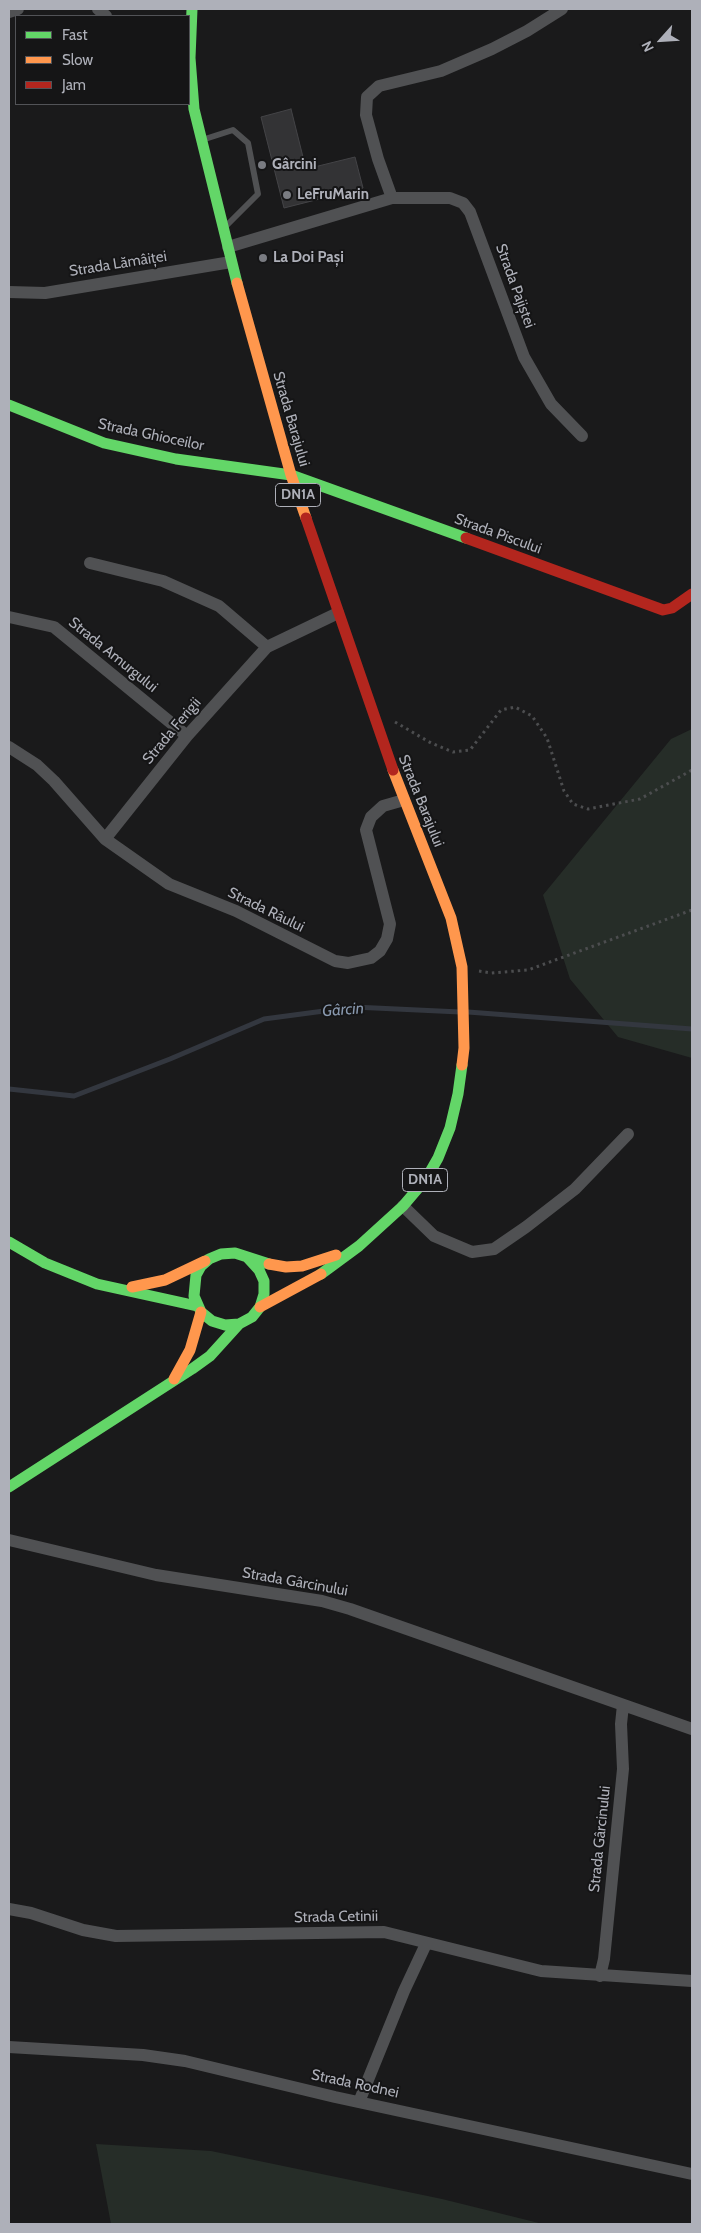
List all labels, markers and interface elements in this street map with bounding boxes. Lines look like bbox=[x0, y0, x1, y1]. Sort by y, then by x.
legend bbox=[15, 15, 190, 105]
north arrow bbox=[636, 15, 686, 65]
text: Fast bbox=[62, 26, 87, 44]
text: N bbox=[637, 38, 658, 55]
text: Slow bbox=[62, 51, 93, 69]
text: Jam bbox=[62, 76, 86, 94]
place label: Gârcini bbox=[272, 156, 317, 174]
marker: Gârcini bbox=[256, 159, 268, 171]
place label: LeFruMarin bbox=[297, 186, 369, 204]
marker: LeFruMarin bbox=[281, 189, 293, 201]
street label: Strada Pajiștei bbox=[491, 241, 539, 331]
street label: Strada Lămâiței bbox=[68, 247, 168, 281]
place label: La Doi Pași bbox=[273, 249, 344, 267]
marker: La Doi Pași bbox=[257, 252, 269, 264]
street label: Strada Barajului bbox=[269, 369, 313, 469]
street label: Strada Ghioceilor bbox=[96, 415, 206, 455]
road number: DN1A bbox=[276, 484, 320, 506]
street label: Strada Piscului bbox=[452, 510, 544, 558]
street label: Strada Amurgului bbox=[65, 614, 161, 696]
street label: Strada Ferigii bbox=[139, 694, 205, 768]
street label: Strada Barajului bbox=[394, 752, 448, 850]
street label: Strada Râului bbox=[225, 884, 307, 936]
water label: Gârcin bbox=[322, 999, 364, 1021]
road number: DN1A bbox=[402, 1168, 448, 1192]
street label: Strada Gârcinului bbox=[241, 1564, 349, 1600]
street label: Strada Gârcinului bbox=[585, 1785, 615, 1893]
street label: Strada Cetinii bbox=[294, 1907, 378, 1927]
street label: Strada Rodnei bbox=[310, 2066, 400, 2102]

